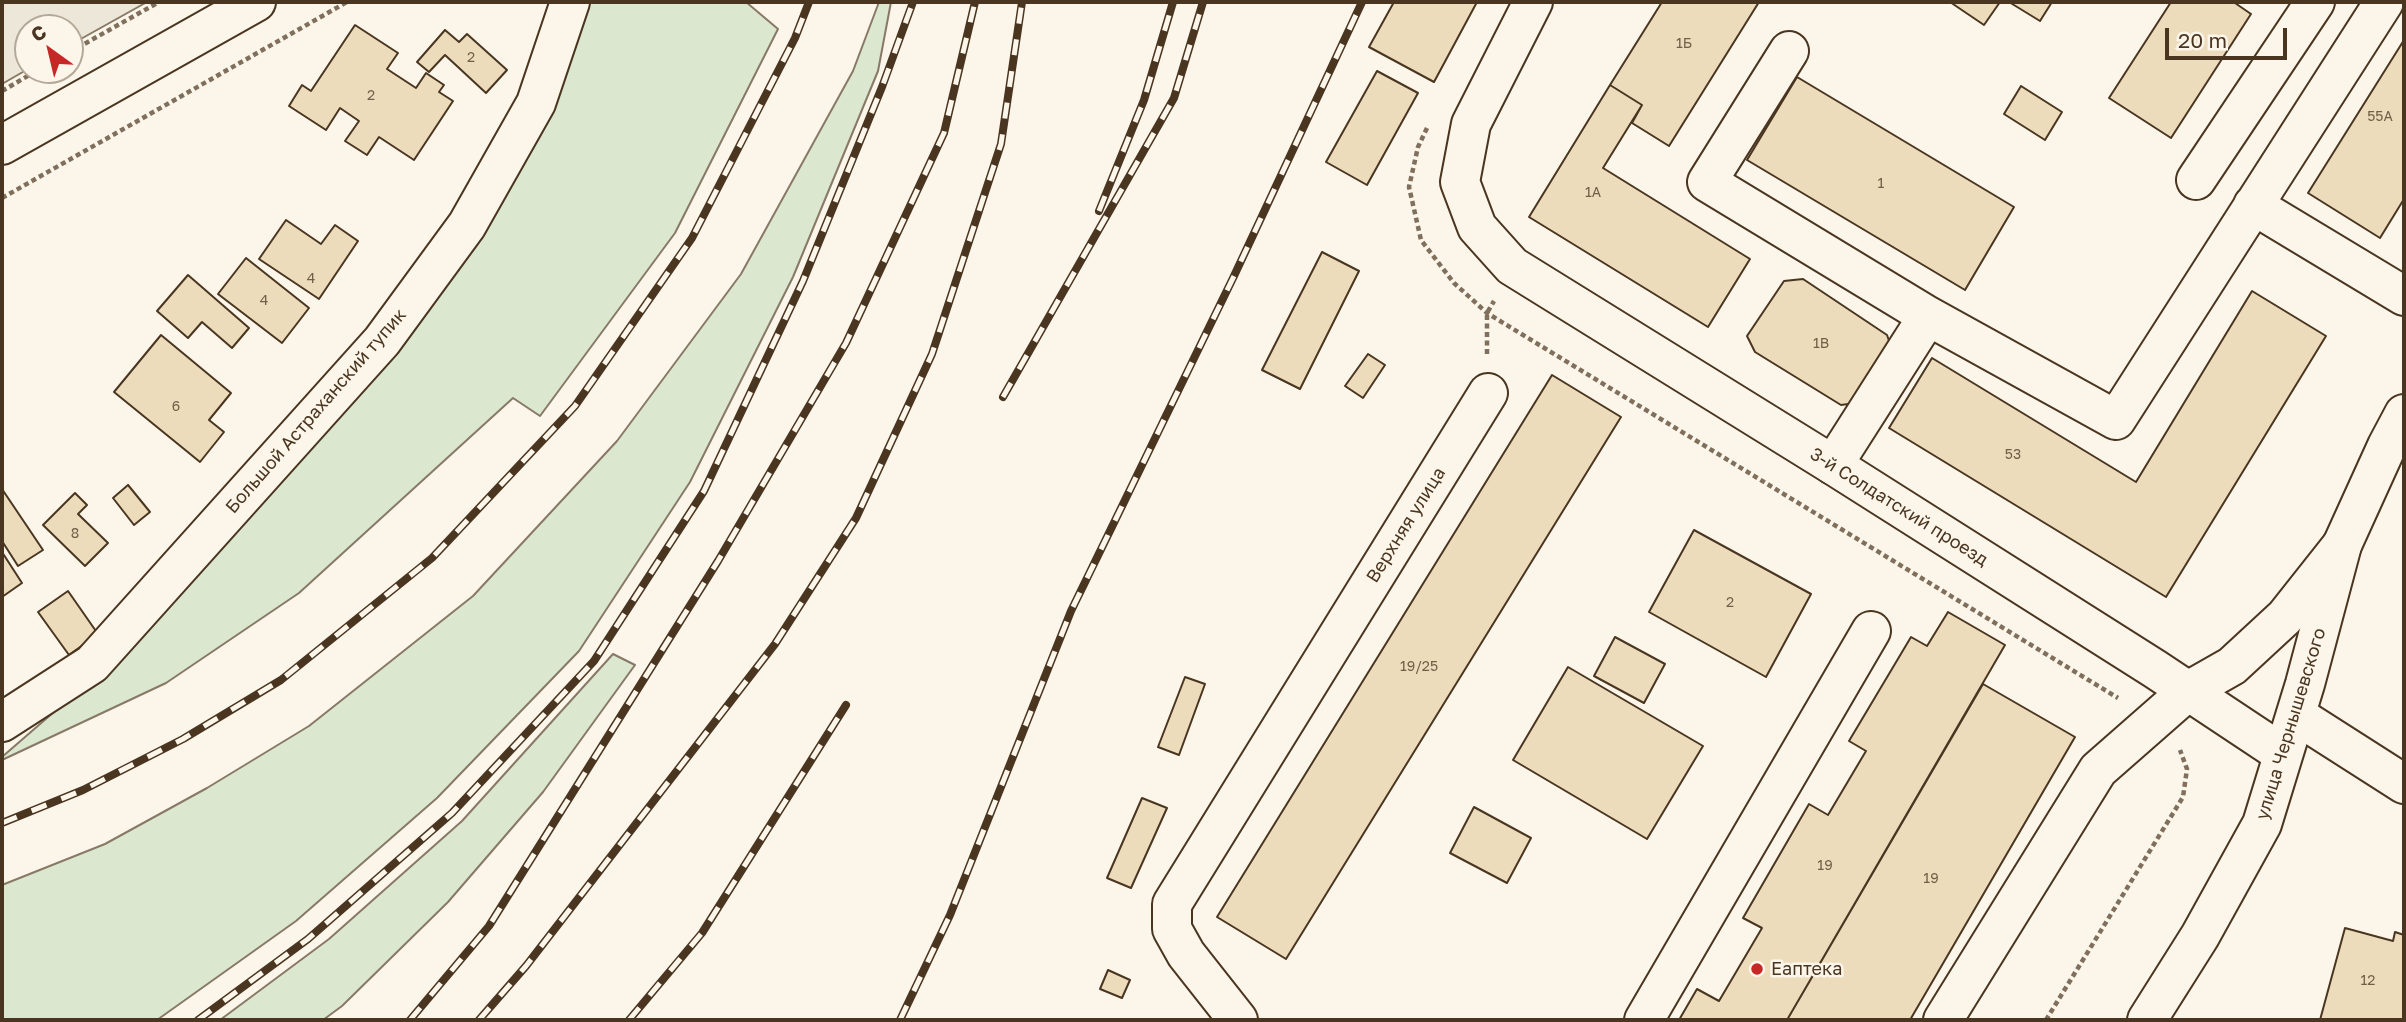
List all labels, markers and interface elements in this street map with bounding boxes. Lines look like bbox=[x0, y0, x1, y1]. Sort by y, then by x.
north arrow bbox=[14, 14, 84, 84]
scale bar bbox=[2168, 14, 2290, 58]
text: С bbox=[26, 20, 50, 46]
text: 20 m bbox=[2178, 27, 2227, 53]
house number: 1Б bbox=[1676, 36, 1692, 52]
house number: 2 bbox=[467, 50, 475, 66]
house number: 2 bbox=[367, 88, 375, 104]
house number: 55А bbox=[2367, 109, 2393, 125]
house number: 1 bbox=[1878, 176, 1884, 192]
house number: 1А bbox=[1585, 185, 1601, 201]
house number: 4 bbox=[307, 271, 315, 287]
house number: 4 bbox=[260, 293, 268, 309]
street label: Большой Астраханский тупик bbox=[221, 304, 411, 518]
house number: 1В bbox=[1813, 336, 1829, 352]
house number: 6 bbox=[172, 399, 180, 415]
street label: 3-й Солдатский проезд bbox=[1806, 443, 1992, 571]
house number: 53 bbox=[2005, 447, 2021, 463]
street label: Верхняя улица bbox=[1362, 463, 1450, 587]
house number: 8 bbox=[71, 526, 79, 542]
house number: 2 bbox=[1726, 595, 1734, 611]
street label: улица Чернышевского bbox=[2251, 625, 2331, 823]
house number: 19/25 bbox=[1400, 659, 1438, 675]
house number: 19 bbox=[1817, 858, 1833, 874]
house number: 19 bbox=[1923, 871, 1939, 887]
place label: Еаптека bbox=[1771, 958, 1842, 980]
marker: Еаптека bbox=[1749, 961, 1765, 977]
house number: 12 bbox=[2361, 973, 2375, 989]

